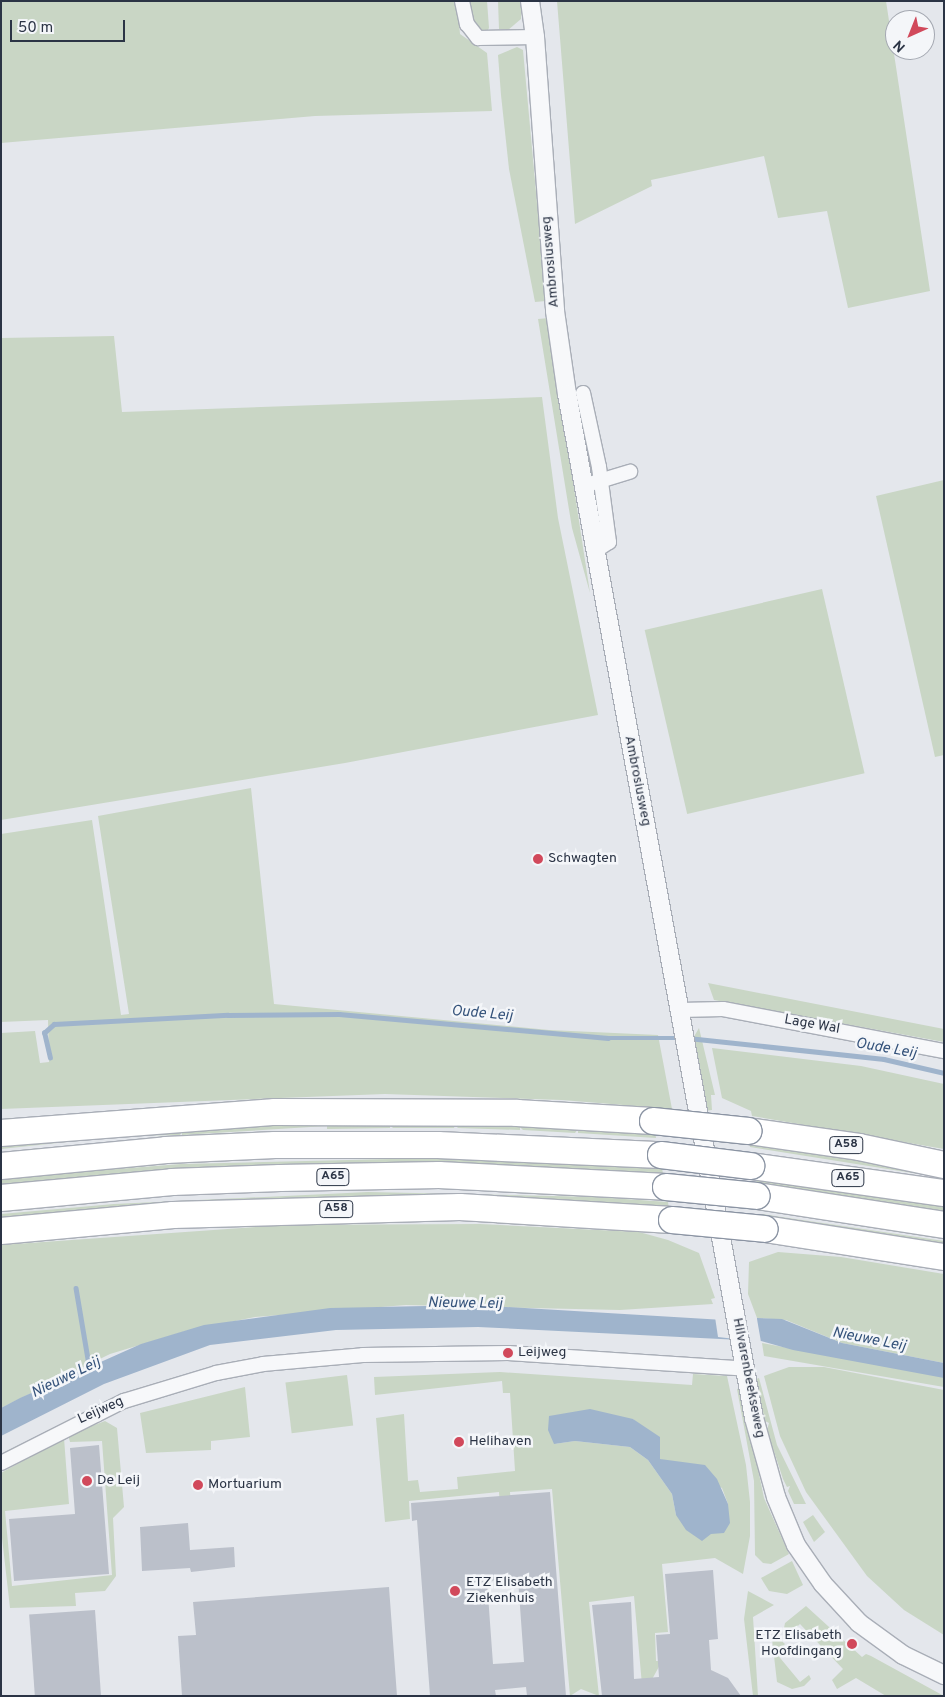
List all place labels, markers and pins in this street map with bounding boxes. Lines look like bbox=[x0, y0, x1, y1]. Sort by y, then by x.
place label: Schwagten bbox=[548, 851, 617, 867]
marker: Schwagten bbox=[532, 853, 544, 865]
place label: Leijweg bbox=[518, 1345, 566, 1361]
marker: Leijweg bbox=[502, 1347, 514, 1359]
place label: Helihaven bbox=[469, 1434, 532, 1450]
marker: Helihaven bbox=[453, 1436, 465, 1448]
place label: De Leij bbox=[97, 1473, 140, 1489]
marker: De Leij bbox=[81, 1475, 93, 1487]
place label: Mortuarium bbox=[208, 1477, 282, 1493]
marker: Mortuarium bbox=[192, 1479, 204, 1491]
place label: ETZ Elisabeth Ziekenhuis bbox=[466, 1575, 553, 1608]
marker: ETZ Elisabeth Ziekenhuis bbox=[448, 1584, 462, 1598]
place label: ETZ Elisabeth Hoofdingang bbox=[755, 1628, 842, 1660]
marker: ETZ Elisabeth Hoofdingang bbox=[846, 1638, 858, 1650]

